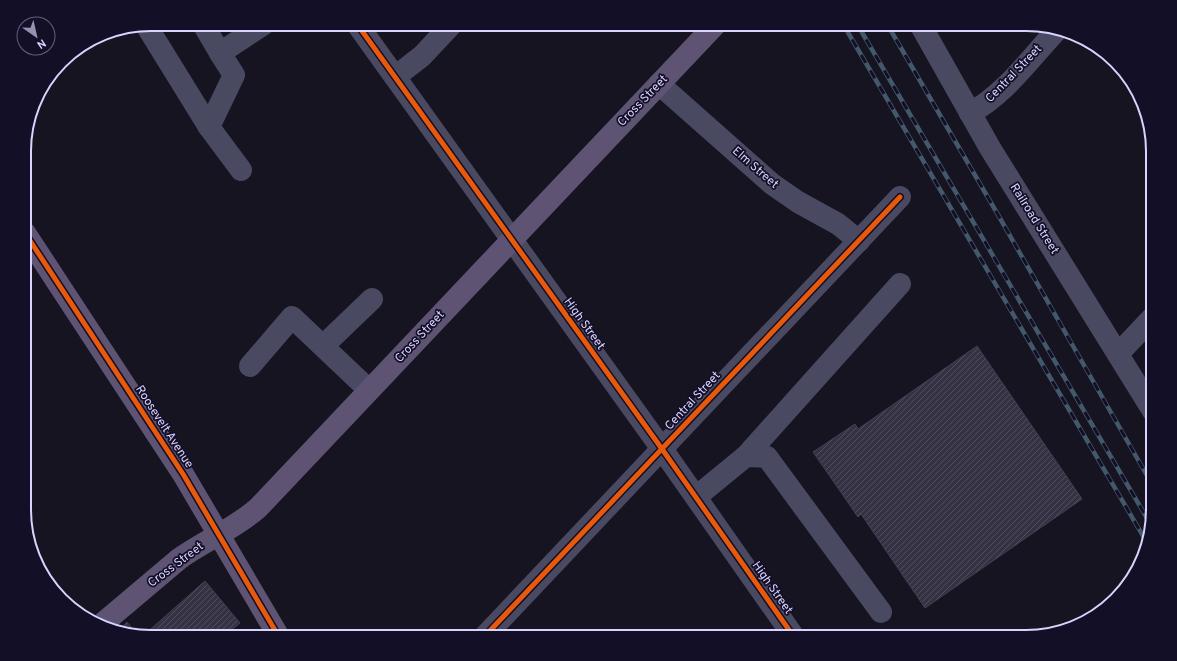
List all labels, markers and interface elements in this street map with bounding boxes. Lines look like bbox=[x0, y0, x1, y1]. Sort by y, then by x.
north arrow bbox=[16, 16, 56, 56]
text: N bbox=[34, 35, 48, 51]
street label: Central Street bbox=[982, 42, 1046, 106]
street label: Cross Street bbox=[614, 72, 672, 130]
street label: Elm Street bbox=[728, 143, 782, 193]
street label: Railroad Street bbox=[1006, 181, 1062, 257]
street label: High Street bbox=[560, 295, 608, 353]
street label: Cross Street bbox=[392, 307, 448, 367]
street label: Central Street bbox=[662, 368, 724, 434]
street label: Roosevelt Avenue bbox=[131, 383, 197, 471]
street label: Cross Street bbox=[145, 539, 207, 591]
street label: High Street bbox=[748, 558, 796, 618]

